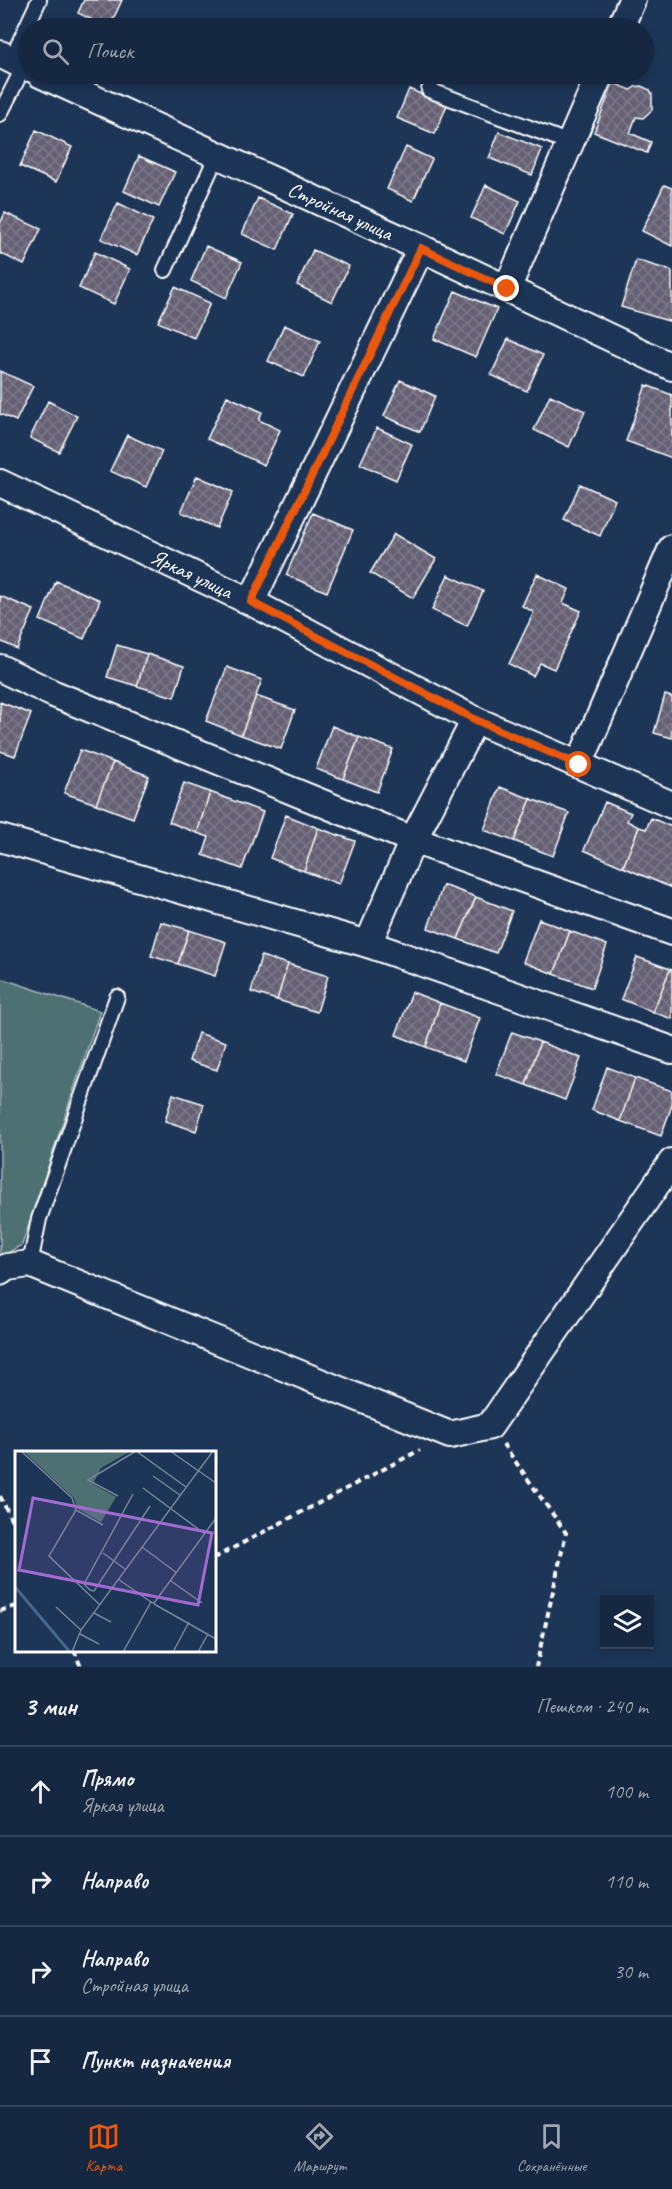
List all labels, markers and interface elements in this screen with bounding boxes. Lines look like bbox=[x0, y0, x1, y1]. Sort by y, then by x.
search box bbox=[18, 18, 654, 84]
icon: search bbox=[39, 35, 72, 68]
text: Поиск bbox=[87, 37, 133, 65]
street label: Стройная улица bbox=[284, 176, 398, 247]
route end bbox=[493, 275, 519, 301]
street label: Яркая улица bbox=[147, 543, 238, 605]
route start bbox=[565, 751, 591, 777]
inset map bbox=[15, 1451, 216, 1652]
map controls bbox=[600, 1595, 654, 1649]
button: layers bbox=[600, 1595, 654, 1649]
text: 3 мин bbox=[24, 1690, 77, 1723]
text: Пешком · 240 m bbox=[536, 1694, 648, 1719]
text: Прямо bbox=[81, 1765, 133, 1793]
icon: ahead bbox=[24, 1775, 57, 1808]
text: 100 m bbox=[605, 1779, 648, 1804]
text: Яркая улица bbox=[81, 1793, 164, 1818]
icon: right bbox=[24, 1865, 57, 1898]
text: Направо bbox=[81, 1867, 148, 1895]
text: 110 m bbox=[605, 1869, 648, 1894]
text: Направо bbox=[81, 1945, 148, 1973]
icon: right bbox=[24, 1955, 57, 1988]
text: 30 m bbox=[614, 1959, 648, 1984]
text: Стройная улица bbox=[81, 1973, 188, 1998]
icon: arrive bbox=[24, 2045, 57, 2078]
text: Пункт назначения bbox=[81, 2047, 230, 2075]
tab: Карта bbox=[86, 2120, 122, 2176]
tab: Маршрут bbox=[293, 2120, 346, 2176]
tab: Сохранённые bbox=[517, 2120, 586, 2176]

